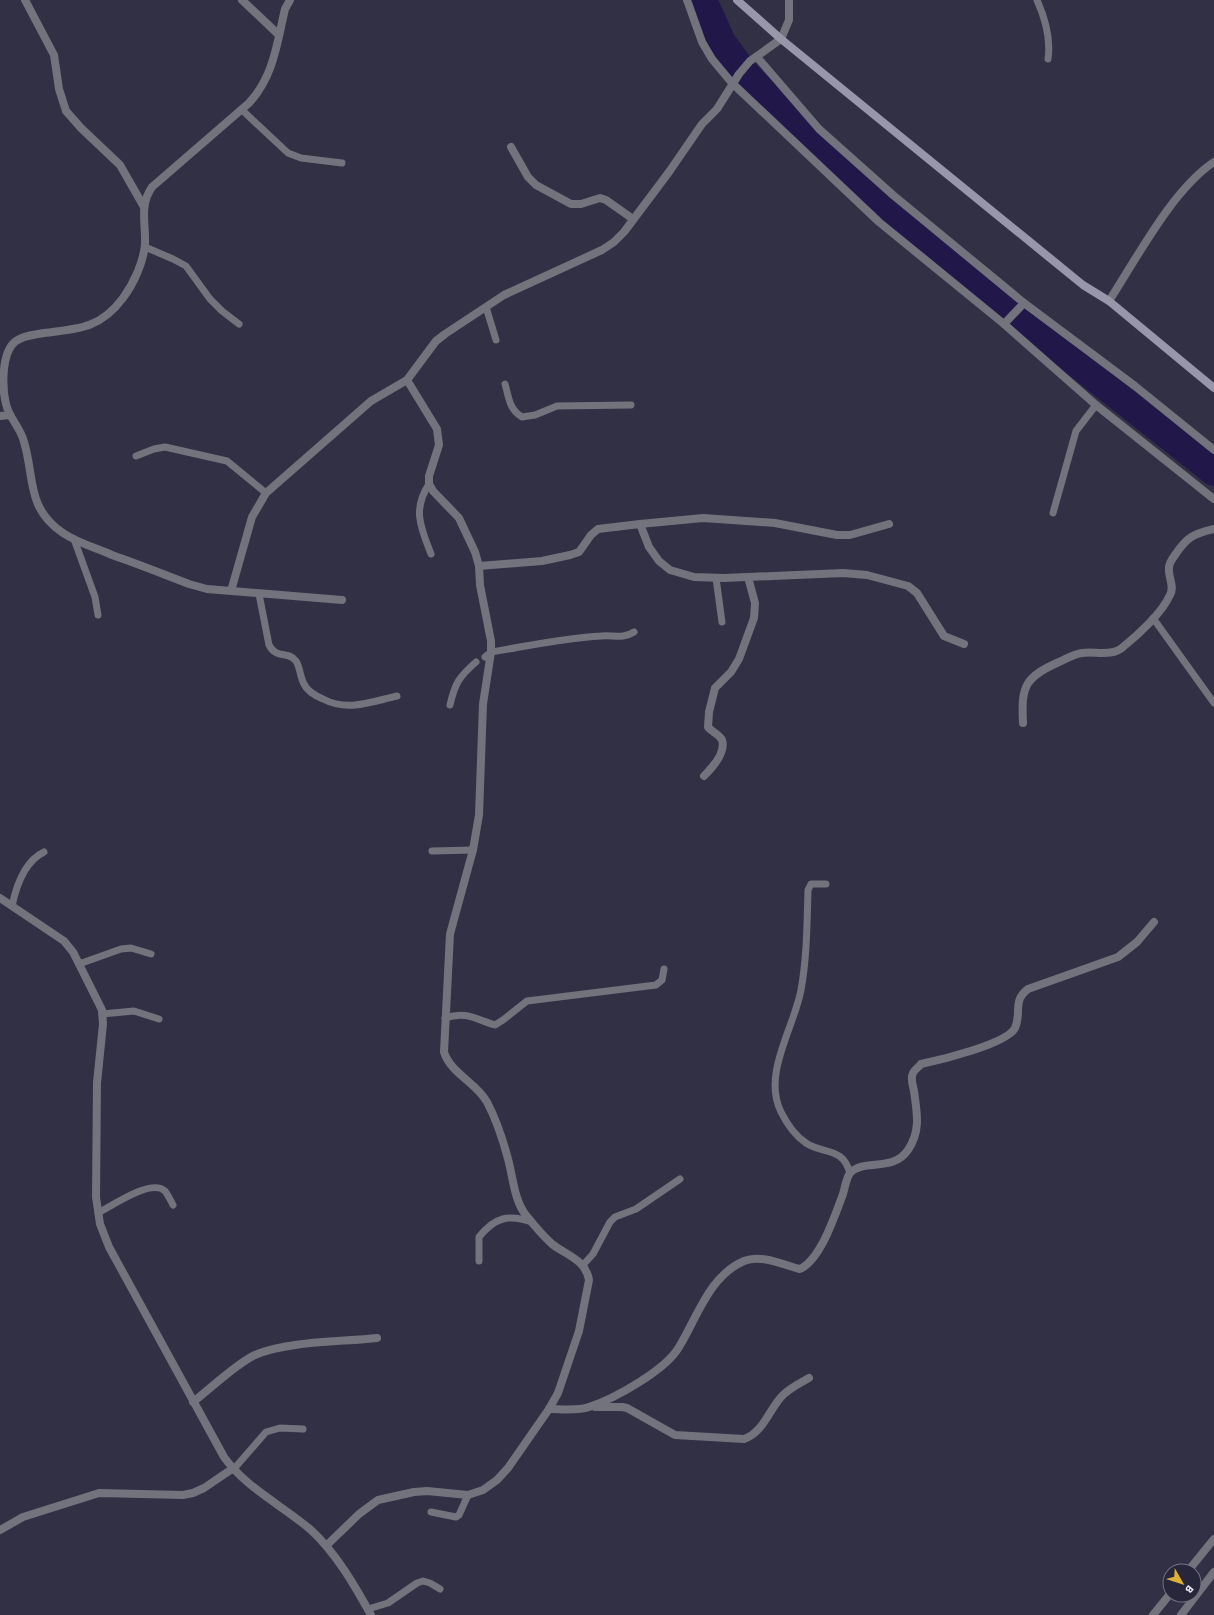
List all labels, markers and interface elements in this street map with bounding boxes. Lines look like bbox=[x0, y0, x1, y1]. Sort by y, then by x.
north arrow bbox=[1162, 1563, 1202, 1603]
text: B bbox=[1181, 1582, 1197, 1597]

